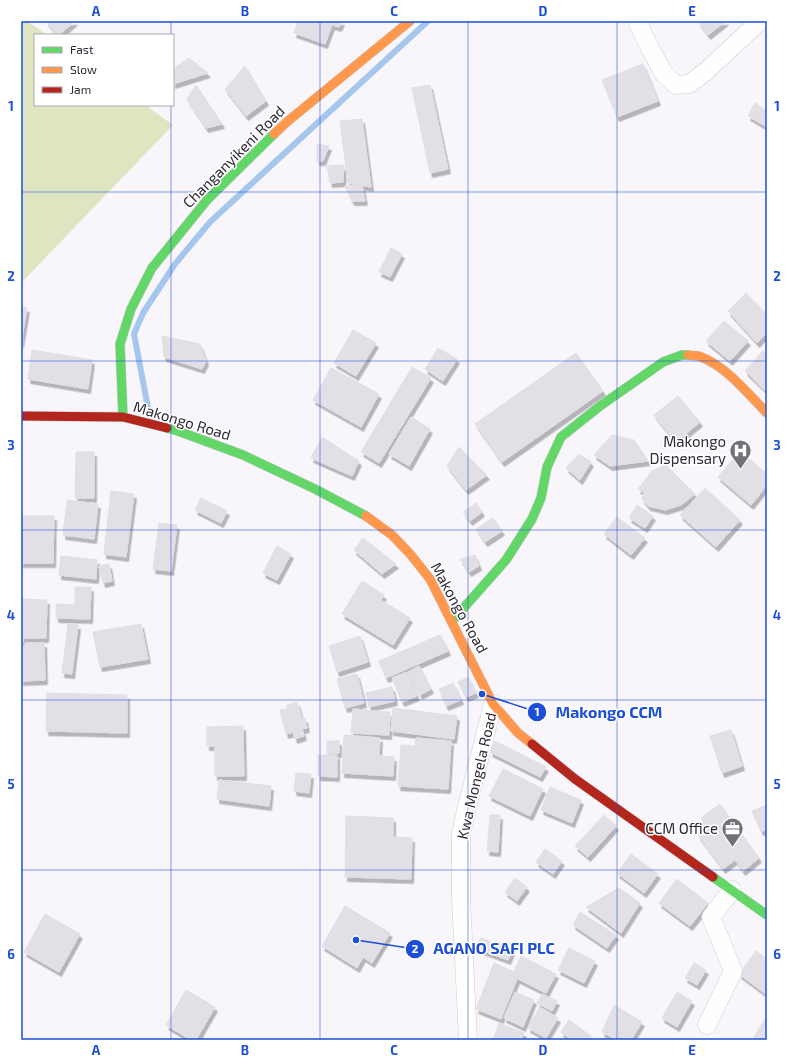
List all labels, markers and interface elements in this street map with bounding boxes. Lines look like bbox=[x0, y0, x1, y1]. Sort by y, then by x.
text: A bbox=[92, 3, 101, 19]
text: B bbox=[241, 3, 249, 19]
text: C bbox=[390, 3, 398, 19]
text: D bbox=[539, 3, 548, 19]
text: E bbox=[688, 3, 696, 19]
legend bbox=[34, 34, 174, 106]
text: Fast bbox=[70, 42, 94, 56]
text: Slow bbox=[70, 62, 97, 76]
text: Jam bbox=[70, 82, 91, 96]
text: 1 bbox=[8, 98, 14, 114]
text: 1 bbox=[774, 98, 780, 114]
street label: Changanyikeni Road bbox=[179, 102, 288, 211]
text: 2 bbox=[7, 268, 15, 284]
text: 2 bbox=[773, 268, 781, 284]
street label: Makongo Road bbox=[131, 397, 233, 443]
place label: Makongo Dispensary bbox=[649, 432, 726, 467]
text: 3 bbox=[7, 437, 15, 453]
text: 3 bbox=[773, 437, 781, 453]
hospital icon: Makongo Dispensary bbox=[728, 438, 754, 471]
street label: Makongo Road bbox=[428, 559, 492, 656]
text: 4 bbox=[7, 607, 15, 623]
text: 4 bbox=[773, 607, 781, 623]
callout: Makongo CCM bbox=[527, 698, 670, 726]
text: Makongo CCM bbox=[556, 702, 662, 721]
text: 1 bbox=[534, 704, 540, 718]
street label: Kwa Mongela Road bbox=[453, 711, 499, 841]
text: 5 bbox=[7, 776, 15, 792]
text: 5 bbox=[773, 776, 781, 792]
office icon: CCM Office bbox=[720, 816, 746, 849]
place label: CCM Office bbox=[645, 819, 718, 837]
callout: AGANO SAFI PLC bbox=[405, 935, 563, 963]
text: AGANO SAFI PLC bbox=[433, 938, 555, 957]
text: 2 bbox=[412, 941, 419, 955]
text: 6 bbox=[7, 946, 15, 962]
text: 6 bbox=[773, 946, 781, 962]
text: A bbox=[92, 1042, 101, 1058]
text: B bbox=[241, 1042, 249, 1058]
text: C bbox=[390, 1042, 398, 1058]
text: D bbox=[539, 1042, 548, 1058]
text: E bbox=[688, 1042, 696, 1058]

